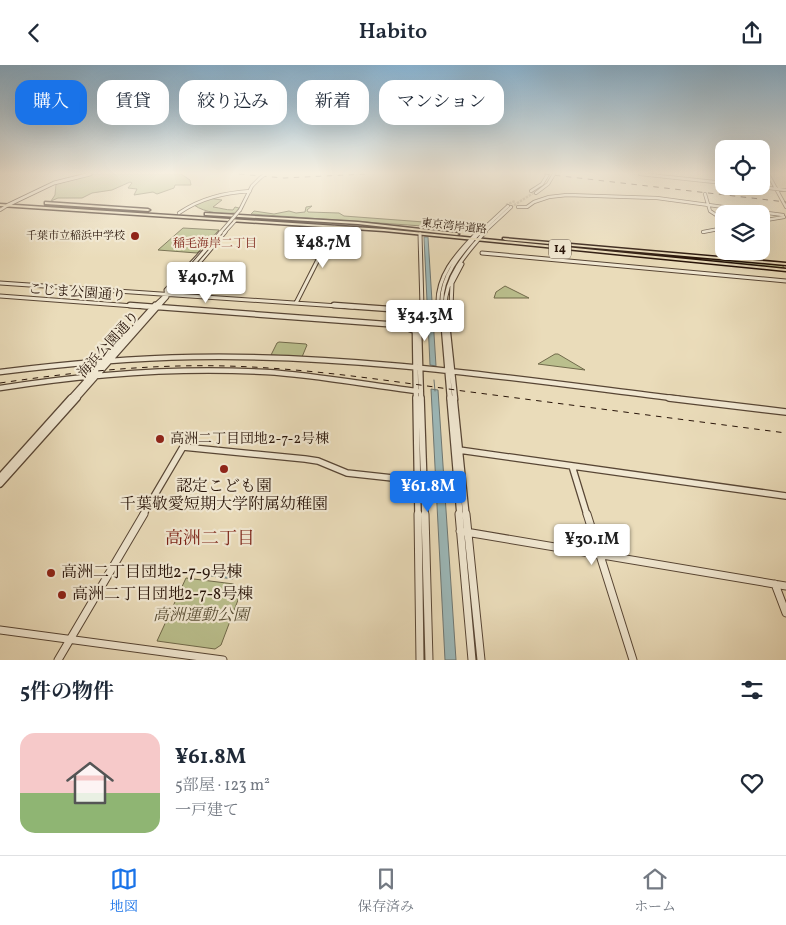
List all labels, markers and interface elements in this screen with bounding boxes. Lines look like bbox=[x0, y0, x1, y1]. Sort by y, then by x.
text: Habito bbox=[359, 17, 427, 48]
icon: back bbox=[20, 19, 48, 47]
icon: share bbox=[738, 19, 766, 47]
chip: 購入 bbox=[15, 80, 87, 125]
chip: 賃貸 bbox=[97, 80, 169, 125]
chip: 絞り込み bbox=[179, 80, 287, 125]
chip: 新着 bbox=[297, 80, 369, 125]
chip: マンション bbox=[379, 80, 504, 125]
map controls bbox=[715, 140, 770, 260]
button: locate bbox=[715, 140, 770, 195]
button: layers bbox=[715, 205, 770, 260]
street label: 東京湾岸道路 bbox=[420, 216, 488, 238]
pin: ¥48.7M bbox=[282, 227, 364, 269]
place label: 千葉市立稲浜中学校 bbox=[26, 229, 125, 244]
marker: 千葉市立稲浜中学校 bbox=[129, 230, 141, 242]
text: ¥48.7M bbox=[295, 232, 351, 254]
district label: 稲毛海岸二丁目 bbox=[173, 236, 257, 252]
road number: 14 bbox=[549, 239, 571, 258]
pin: ¥40.7M bbox=[165, 261, 247, 304]
text: ¥40.7M bbox=[178, 267, 234, 289]
street label: こじま公園通り bbox=[27, 280, 127, 306]
pin: ¥34.3M bbox=[384, 299, 466, 342]
text: ¥34.3M bbox=[397, 305, 453, 327]
street label: 海浜公園通り bbox=[74, 307, 144, 383]
place label: 高洲二丁目団地2-7-2号棟 bbox=[170, 430, 329, 449]
marker: 高洲二丁目団地2-7-2号棟 bbox=[154, 433, 166, 445]
marker: 認定こども園 千葉敬愛短期大学附属幼稚園 bbox=[218, 463, 230, 475]
pin: ¥61.8M bbox=[387, 471, 469, 513]
place label: 認定こども園 千葉敬愛短期大学附属幼稚園 bbox=[120, 476, 328, 516]
text: ¥61.8M bbox=[401, 476, 455, 498]
pin: ¥30.1M bbox=[551, 523, 633, 566]
district label: 高洲二丁目 bbox=[165, 527, 255, 552]
text: ¥30.1M bbox=[565, 529, 619, 551]
place label: 高洲二丁目団地2-7-9号棟 bbox=[61, 562, 242, 584]
marker: 高洲二丁目団地2-7-9号棟 bbox=[45, 567, 57, 579]
place label: 高洲二丁目団地2-7-8号棟 bbox=[72, 584, 253, 606]
marker: 高洲二丁目団地2-7-8号棟 bbox=[56, 589, 68, 601]
park label: 高洲運動公園 bbox=[153, 605, 252, 627]
icon: filters bbox=[738, 676, 766, 704]
text: 5件の物件 bbox=[20, 678, 114, 707]
text: ¥61.8M bbox=[175, 743, 246, 772]
icon: home bbox=[60, 753, 120, 813]
icon: heart bbox=[738, 769, 766, 797]
text: 5部屋 · 123 m² bbox=[175, 775, 270, 797]
text: 一戸建て bbox=[175, 800, 239, 822]
tab: 地図 bbox=[110, 865, 138, 917]
tab: 保存済み bbox=[358, 865, 414, 917]
tab: ホーム bbox=[634, 865, 676, 917]

